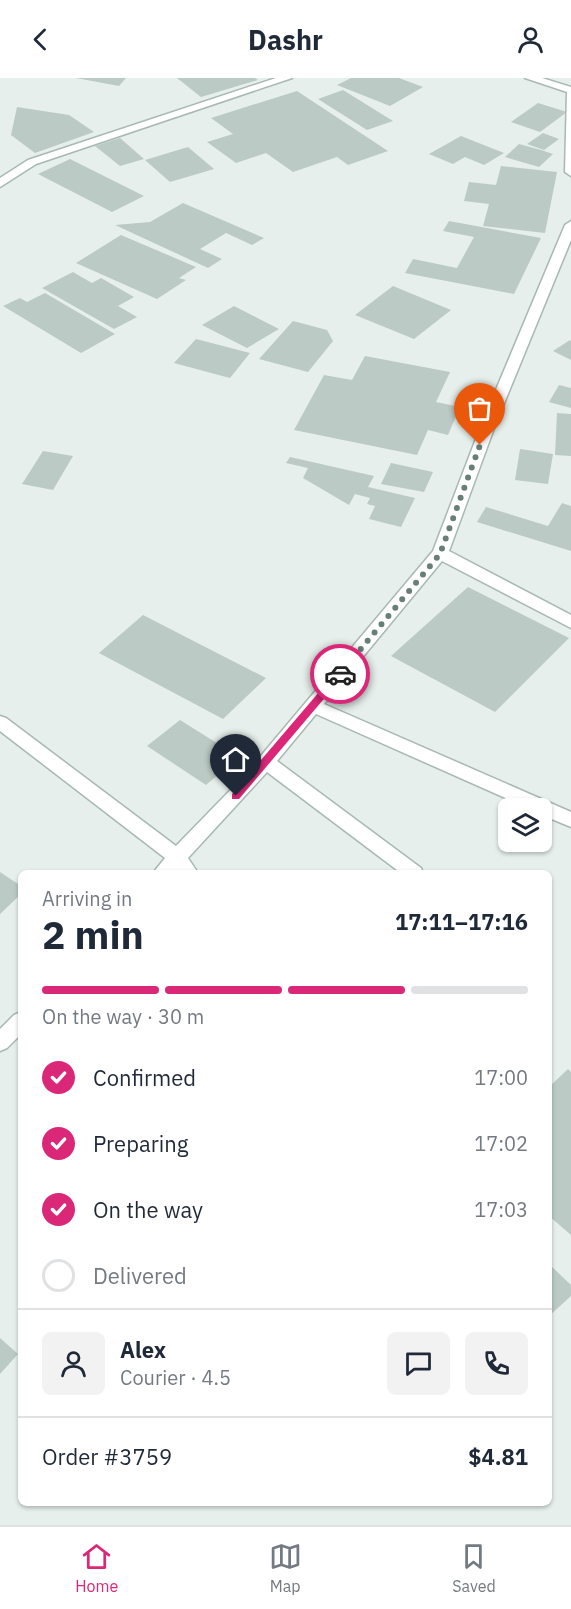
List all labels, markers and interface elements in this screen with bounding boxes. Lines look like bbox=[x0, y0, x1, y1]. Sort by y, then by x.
text: Dashr bbox=[248, 22, 323, 57]
icon: back bbox=[24, 23, 57, 56]
icon: person bbox=[514, 23, 547, 56]
pin bbox=[454, 383, 505, 445]
icon: bag bbox=[463, 392, 496, 425]
courier bbox=[310, 644, 370, 704]
icon: car bbox=[324, 658, 357, 691]
pin bbox=[210, 734, 261, 796]
icon: home bbox=[219, 743, 252, 776]
map controls bbox=[498, 798, 552, 852]
button: layers bbox=[498, 798, 552, 852]
text: Arriving in bbox=[42, 885, 132, 912]
text: 17:11–17:16 bbox=[395, 907, 528, 936]
text: 2 min bbox=[42, 909, 144, 960]
text: On the way · 30 m bbox=[42, 1003, 204, 1030]
icon: check bbox=[42, 1061, 75, 1094]
text: Confirmed bbox=[93, 1063, 196, 1092]
text: 17:00 bbox=[474, 1064, 528, 1091]
icon: check bbox=[42, 1127, 75, 1160]
text: Preparing bbox=[93, 1129, 188, 1158]
text: 17:02 bbox=[474, 1130, 528, 1157]
icon: check bbox=[42, 1193, 75, 1226]
text: On the way bbox=[93, 1195, 203, 1224]
text: 17:03 bbox=[474, 1196, 528, 1223]
text: Delivered bbox=[93, 1261, 187, 1290]
button: person bbox=[42, 1332, 105, 1395]
button: chat bbox=[387, 1332, 450, 1395]
button: phone bbox=[465, 1332, 528, 1395]
text: Alex bbox=[120, 1335, 166, 1364]
text: Courier · 4.5 bbox=[120, 1364, 231, 1391]
text: Order #3759 bbox=[42, 1442, 172, 1471]
text: $4.81 bbox=[468, 1442, 528, 1471]
tab: Home bbox=[75, 1540, 118, 1596]
tab: Map bbox=[269, 1540, 302, 1596]
tab: Saved bbox=[452, 1540, 496, 1596]

